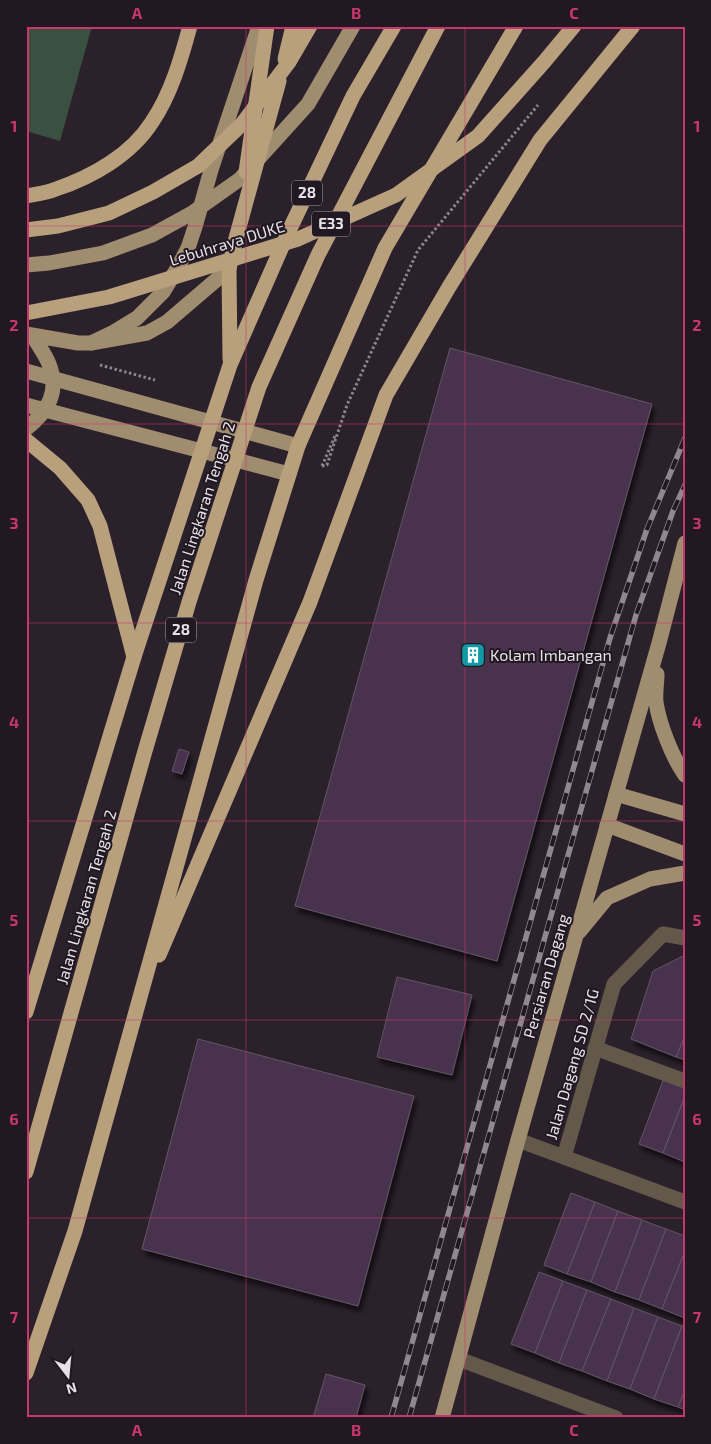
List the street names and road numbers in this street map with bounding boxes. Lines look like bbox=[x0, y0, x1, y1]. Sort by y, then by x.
road number: 28 bbox=[292, 180, 322, 206]
road number: E33 bbox=[312, 212, 350, 236]
street label: Lebuhraya DUKE bbox=[167, 216, 287, 269]
street label: Jalan Lingkaran Tengah 2 bbox=[165, 419, 238, 597]
road number: 28 bbox=[166, 618, 196, 642]
street label: Jalan Lingkaran Tengah 2 bbox=[52, 807, 120, 986]
street label: Persiaran Dagang bbox=[519, 911, 572, 1040]
street label: Jalan Dagang SD 2/1G bbox=[541, 986, 602, 1142]

